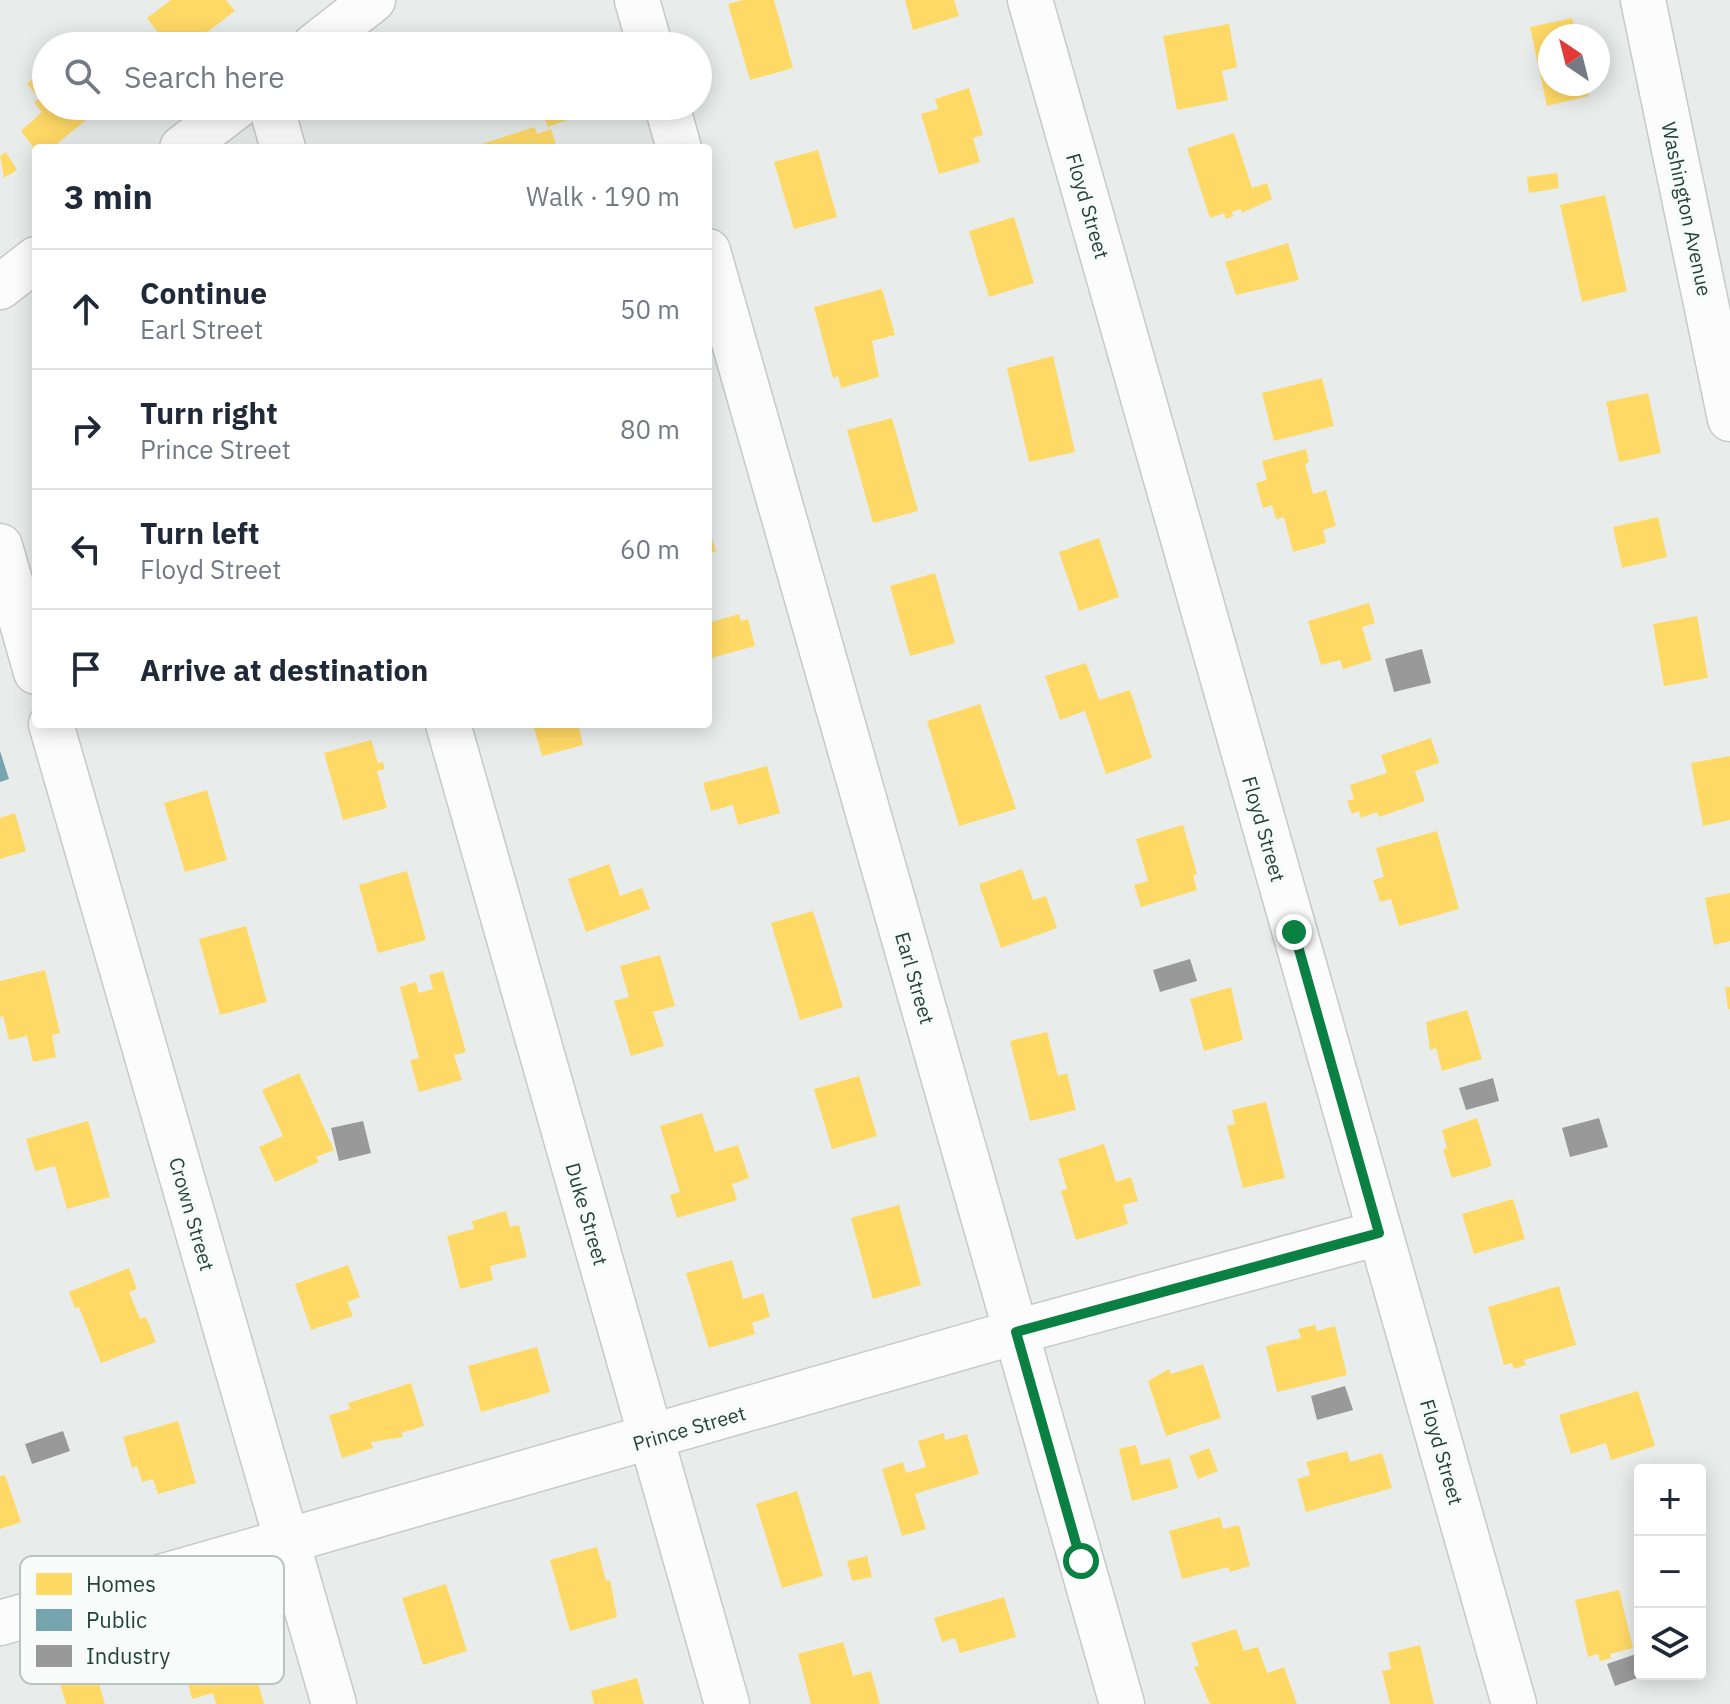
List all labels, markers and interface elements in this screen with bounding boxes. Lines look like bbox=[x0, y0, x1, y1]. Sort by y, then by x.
north arrow bbox=[1538, 24, 1610, 96]
search box bbox=[32, 32, 712, 120]
icon: search bbox=[60, 54, 104, 98]
text: Search here bbox=[124, 57, 285, 96]
street label: Washington Avenue bbox=[1655, 119, 1719, 299]
street label: Floyd Street bbox=[1060, 150, 1116, 262]
text: 3 min bbox=[64, 174, 153, 218]
text: Walk · 190 m bbox=[526, 179, 680, 213]
text: Continue bbox=[140, 273, 267, 312]
icon: ahead bbox=[64, 287, 108, 331]
text: 50 m bbox=[620, 292, 680, 326]
text: Earl Street bbox=[140, 312, 263, 346]
text: Turn right bbox=[140, 393, 278, 432]
icon: right bbox=[64, 407, 108, 451]
text: 80 m bbox=[620, 412, 680, 446]
text: Prince Street bbox=[140, 432, 291, 466]
text: Turn left bbox=[140, 513, 259, 552]
icon: left bbox=[64, 527, 108, 571]
text: 60 m bbox=[620, 532, 680, 566]
text: Floyd Street bbox=[140, 552, 281, 586]
icon: arrive bbox=[64, 647, 108, 691]
text: Arrive at destination bbox=[140, 650, 428, 689]
street label: Floyd Street bbox=[1236, 773, 1292, 885]
route end bbox=[1276, 914, 1312, 950]
street label: Earl Street bbox=[889, 929, 941, 1027]
street label: Crown Street bbox=[163, 1154, 221, 1274]
street label: Duke Street bbox=[559, 1160, 615, 1268]
street label: Floyd Street bbox=[1414, 1396, 1470, 1508]
street label: Prince Street bbox=[629, 1399, 749, 1457]
map controls bbox=[1634, 1464, 1706, 1680]
button: + bbox=[1634, 1464, 1706, 1536]
button: − bbox=[1634, 1536, 1706, 1608]
route start bbox=[1063, 1543, 1099, 1579]
legend bbox=[20, 1556, 284, 1684]
text: Homes bbox=[86, 1569, 156, 1598]
text: Public bbox=[86, 1605, 147, 1634]
button: layers bbox=[1634, 1608, 1706, 1680]
text: Industry bbox=[86, 1641, 170, 1670]

